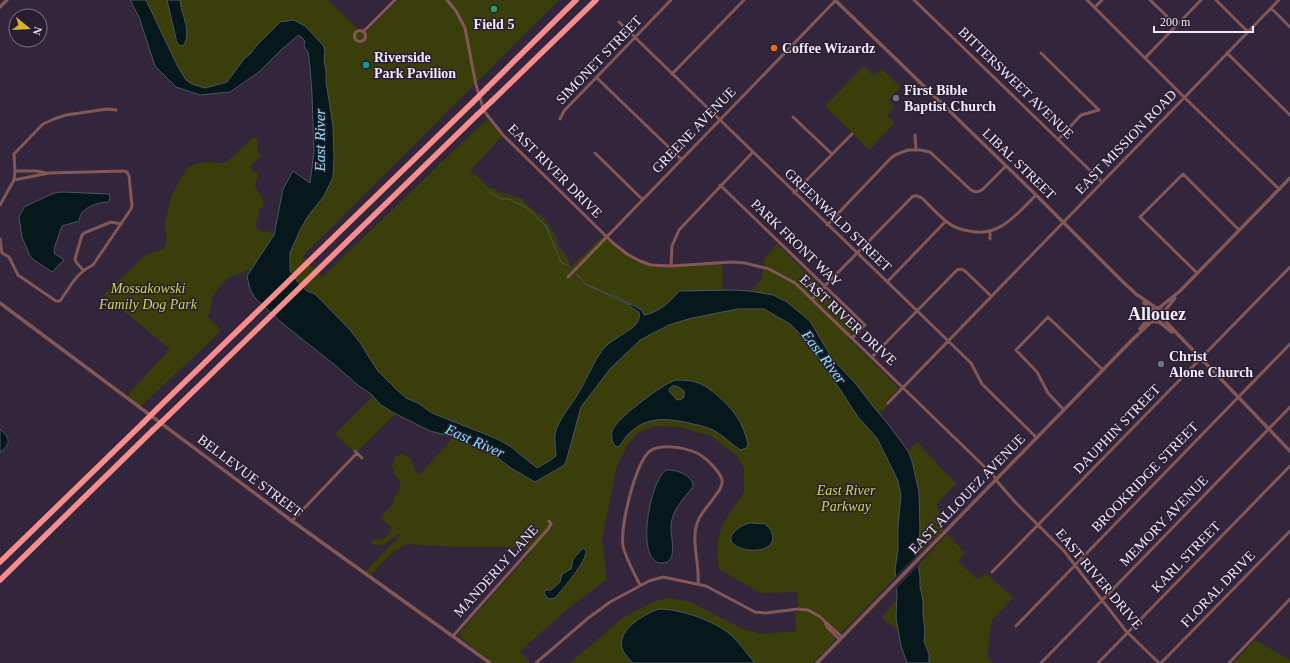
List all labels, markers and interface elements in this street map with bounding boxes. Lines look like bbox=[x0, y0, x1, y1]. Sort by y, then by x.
marker: Field 5 bbox=[489, 4, 499, 14]
north arrow bbox=[8, 8, 48, 48]
scale bar bbox=[1154, 8, 1253, 34]
street label: SIMONET STREET bbox=[553, 12, 645, 107]
text: 200 m bbox=[1160, 15, 1191, 29]
place label: Field 5 bbox=[474, 17, 514, 32]
street label: BITTERSWEET AVENUE bbox=[955, 24, 1077, 142]
text: N bbox=[31, 25, 44, 37]
place label: Coffee Wizardz bbox=[782, 41, 875, 56]
marker: Coffee Wizardz bbox=[769, 43, 779, 53]
place label: Riverside Park Pavilion bbox=[374, 50, 456, 81]
marker: Riverside Park Pavilion bbox=[361, 60, 371, 70]
place label: First Bible Baptist Church bbox=[904, 83, 996, 114]
street label: GREENE AVENUE bbox=[649, 84, 739, 176]
street label: EAST MISSION ROAD bbox=[1072, 87, 1180, 197]
marker: First Bible Baptist Church bbox=[891, 93, 901, 103]
water label: East River bbox=[312, 108, 328, 172]
street label: EAST RIVER DRIVE bbox=[505, 121, 605, 221]
street label: LIBAL STREET bbox=[979, 125, 1059, 203]
street label: GREENWALD STREET bbox=[782, 165, 895, 275]
street label: PARK FRONT WAY bbox=[748, 196, 844, 290]
street label: EAST RIVER DRIVE bbox=[797, 271, 899, 369]
park label: Mossakowski Family Dog Park bbox=[98, 281, 198, 312]
district label: Allouez bbox=[1128, 304, 1186, 324]
water label: East River bbox=[798, 326, 849, 387]
place label: Christ Alone Church bbox=[1169, 349, 1253, 380]
marker: Christ Alone Church bbox=[1156, 359, 1166, 369]
street label: DAUPHIN STREET bbox=[1071, 381, 1164, 477]
street label: BROOKRIDGE STREET bbox=[1089, 419, 1202, 535]
water label: East River bbox=[442, 420, 507, 461]
street label: EAST ALLOUEZ AVENUE bbox=[906, 431, 1028, 557]
street label: BELLEVUE STREET bbox=[195, 432, 306, 521]
street label: MEMORY AVENUE bbox=[1117, 473, 1211, 569]
park label: East River Parkway bbox=[816, 483, 876, 514]
street label: KARL STREET bbox=[1149, 518, 1224, 595]
street label: MANDERLY LANE bbox=[451, 522, 541, 620]
street label: EAST RIVER DRIVE bbox=[1053, 526, 1145, 632]
street label: FLORAL DRIVE bbox=[1178, 548, 1258, 630]

